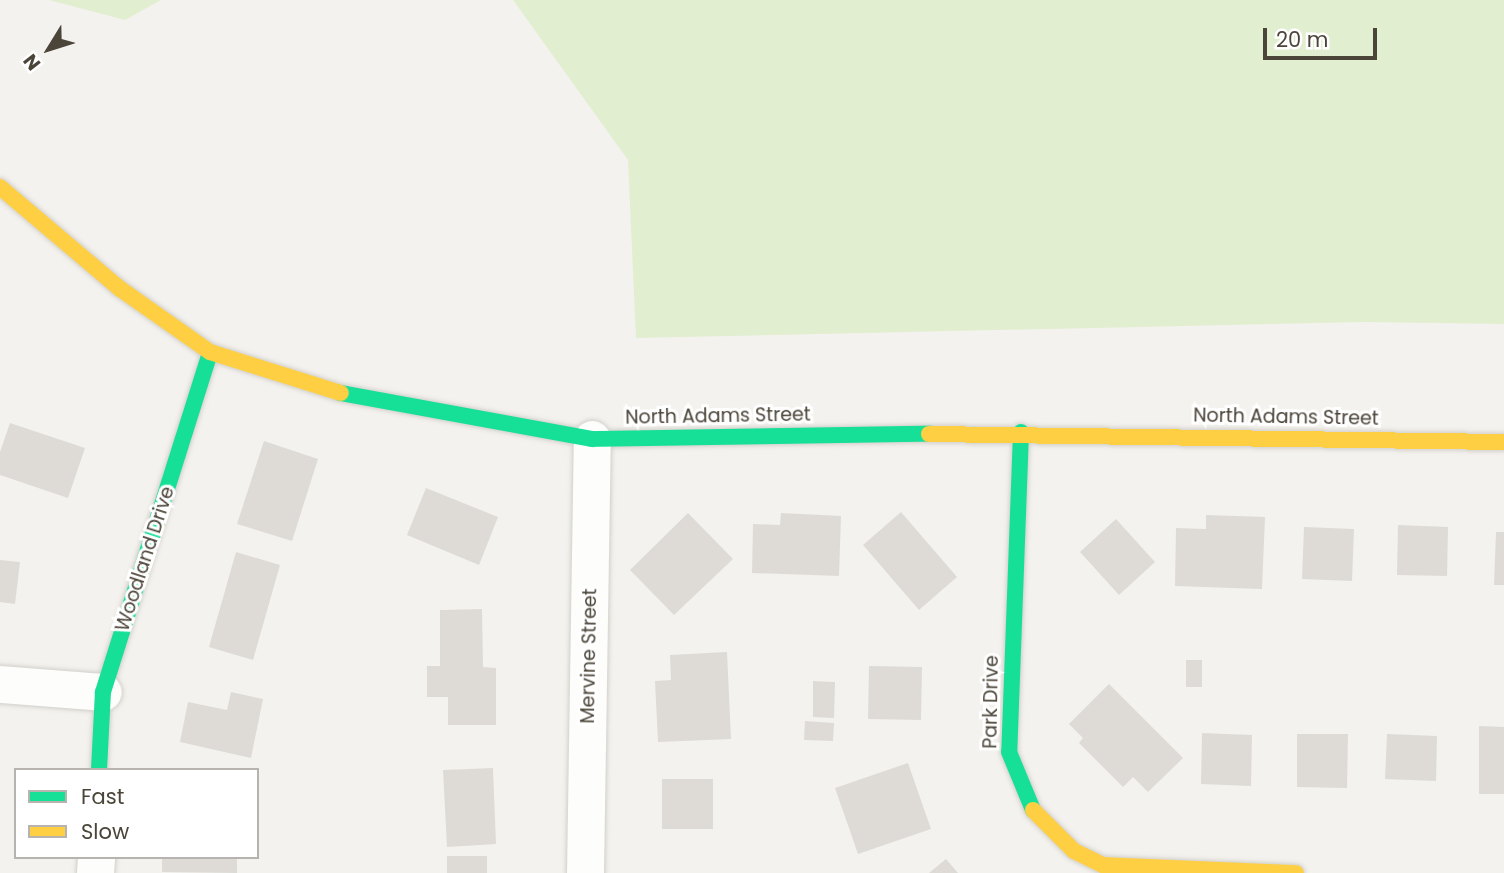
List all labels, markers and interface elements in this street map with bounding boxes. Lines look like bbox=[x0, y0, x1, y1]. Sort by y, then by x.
north arrow bbox=[14, 14, 84, 84]
scale bar bbox=[1266, 14, 1380, 58]
text: 20 m bbox=[1276, 25, 1329, 54]
text: N bbox=[17, 48, 47, 76]
street label: North Adams Street bbox=[625, 403, 811, 429]
street label: North Adams Street bbox=[1193, 404, 1379, 430]
street label: Woodland Drive bbox=[111, 484, 179, 634]
street label: Mervine Street bbox=[576, 588, 602, 724]
street label: Park Drive bbox=[979, 655, 1003, 749]
legend bbox=[14, 768, 259, 859]
text: Fast bbox=[81, 782, 124, 811]
text: Slow bbox=[81, 817, 129, 846]

